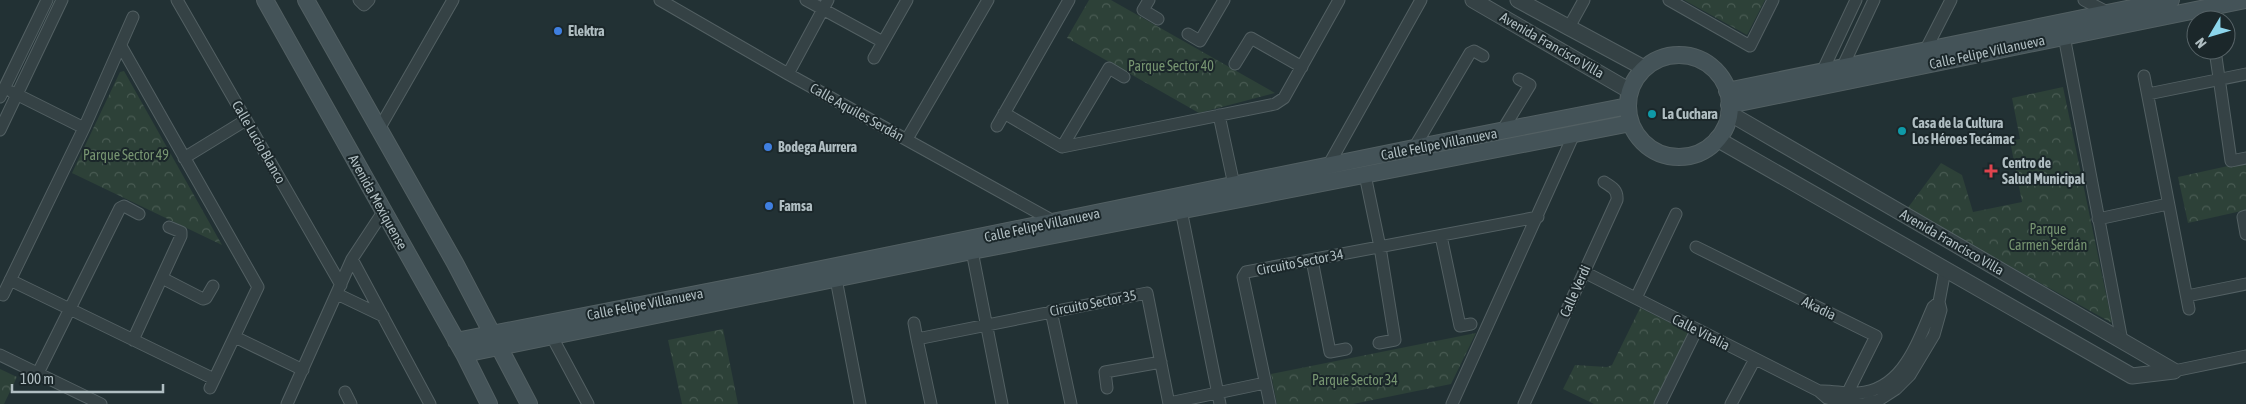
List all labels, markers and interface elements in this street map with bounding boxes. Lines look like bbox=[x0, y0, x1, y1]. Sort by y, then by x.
street label: Avenida Francisco Villa bbox=[1497, 9, 1607, 81]
north arrow bbox=[2186, 10, 2236, 60]
place label: Elektra bbox=[568, 23, 605, 39]
marker: Elektra bbox=[552, 25, 564, 37]
street label: Calle Felipe Villanueva bbox=[1928, 32, 2046, 72]
text: N bbox=[2192, 35, 2210, 51]
park label: Parque Sector 40 bbox=[1128, 58, 1214, 74]
street label: Calle Aquiles Serdán bbox=[807, 80, 907, 144]
street label: Calle Lucio Blanco bbox=[229, 98, 289, 186]
place label: La Cuchara bbox=[1662, 106, 1718, 122]
marker: La Cuchara bbox=[1646, 108, 1658, 120]
place label: Casa de la Cultura Los Héroes Tecámac bbox=[1912, 115, 2015, 147]
street label: Calle Felipe Villanueva bbox=[1380, 125, 1498, 163]
marker: Casa de la Cultura Los Héroes Tecámac bbox=[1896, 125, 1908, 137]
place label: Bodega Aurrera bbox=[778, 139, 857, 155]
marker: Bodega Aurrera bbox=[762, 141, 774, 153]
park label: Parque Sector 49 bbox=[83, 147, 169, 163]
street label: Avenida Mexiquense bbox=[345, 152, 411, 252]
place label: Centro de Salud Municipal bbox=[2002, 155, 2085, 187]
marker: Centro de Salud Municipal bbox=[1984, 164, 1998, 178]
place label: Famsa bbox=[779, 198, 813, 214]
marker: Famsa bbox=[763, 200, 775, 212]
street label: Calle Felipe Villanueva bbox=[983, 205, 1101, 245]
street label: Avenida Francisco Villa bbox=[1897, 206, 2007, 278]
park label: Parque Carmen Serdán bbox=[2009, 221, 2087, 253]
street label: Circuito Sector 34 bbox=[1255, 246, 1345, 278]
street label: Calle Verdi bbox=[1556, 263, 1594, 319]
street label: Calle Felipe Villanueva bbox=[586, 285, 704, 323]
street label: Circuito Sector 35 bbox=[1048, 287, 1138, 319]
street label: Akadia bbox=[1799, 293, 1839, 323]
street label: Calle Vitalia bbox=[1670, 311, 1732, 353]
scale bar bbox=[12, 362, 164, 394]
text: 100 m bbox=[20, 370, 54, 387]
park label: Parque Sector 34 bbox=[1312, 372, 1398, 388]

